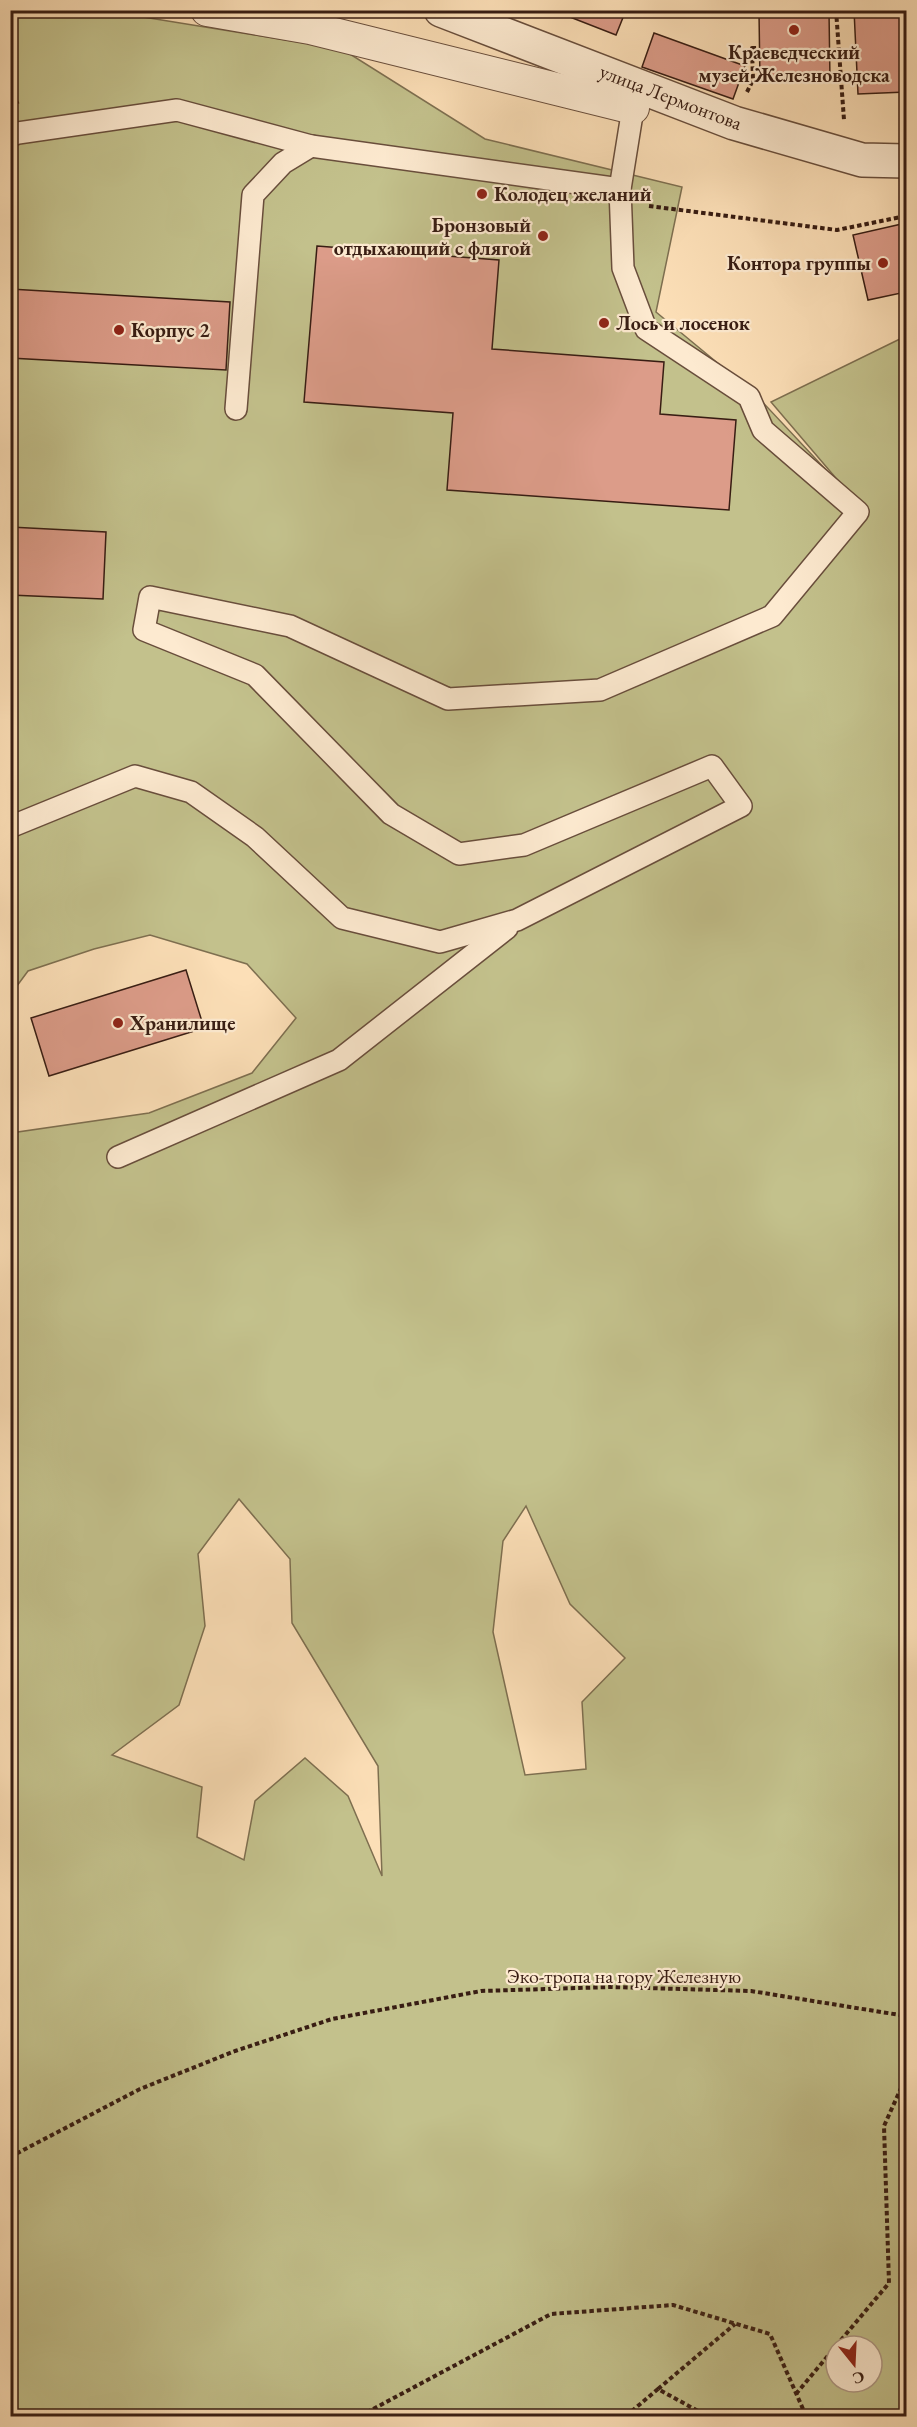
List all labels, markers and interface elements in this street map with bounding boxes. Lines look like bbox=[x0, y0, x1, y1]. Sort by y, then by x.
marker: Краеведческий музей Железноводска bbox=[787, 23, 801, 37]
place label: Краеведческий музей Железноводска bbox=[698, 39, 890, 88]
street label: улица Лермонтова bbox=[596, 58, 746, 136]
place label: Колодец желаний bbox=[494, 181, 652, 207]
marker: Колодец желаний bbox=[475, 187, 489, 201]
place label: Бронзовый отдыхающий с флягой bbox=[334, 212, 531, 261]
marker: Бронзовый отдыхающий с флягой bbox=[536, 229, 550, 243]
place label: Контора группы bbox=[727, 250, 871, 276]
marker: Контора группы bbox=[876, 256, 890, 270]
place label: Лось и лосенок bbox=[616, 310, 750, 336]
marker: Лось и лосенок bbox=[597, 316, 611, 330]
place label: Корпус 2 bbox=[131, 317, 210, 343]
marker: Корпус 2 bbox=[112, 323, 126, 337]
place label: Хранилище bbox=[129, 1010, 236, 1036]
marker: Хранилище bbox=[111, 1016, 125, 1030]
street label: Эко-тропа на гору Железную bbox=[507, 1963, 741, 1989]
north arrow bbox=[824, 2334, 884, 2394]
text: С bbox=[850, 2366, 867, 2390]

